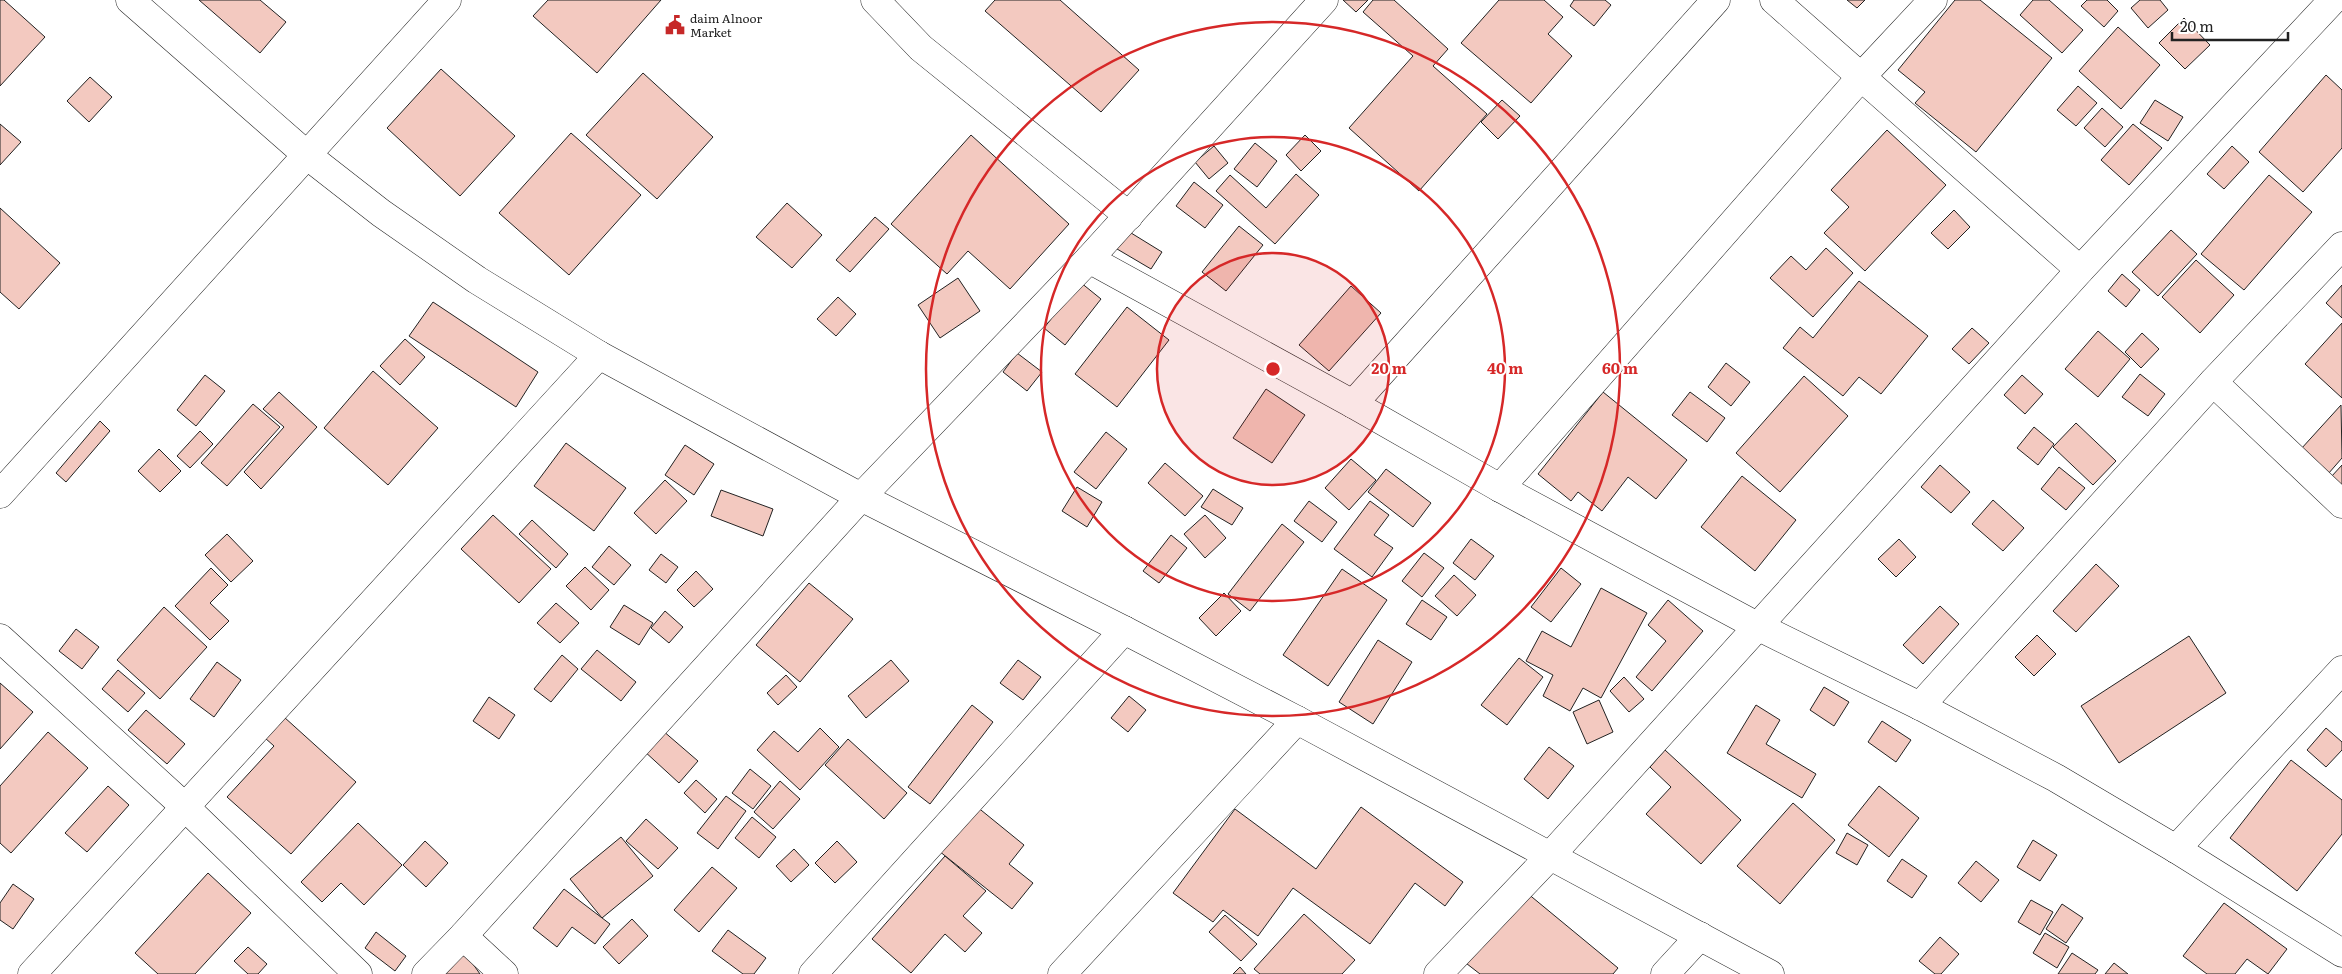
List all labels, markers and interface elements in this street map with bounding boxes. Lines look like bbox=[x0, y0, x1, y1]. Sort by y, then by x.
place label: daim Alnoor Market bbox=[690, 9, 762, 41]
scale bar bbox=[2172, 10, 2288, 42]
public building icon: daim Alnoor Market bbox=[664, 14, 686, 36]
text: 20 m bbox=[2180, 14, 2214, 37]
text: 20 m bbox=[1371, 356, 1407, 379]
text: 40 m bbox=[1487, 356, 1523, 379]
text: 60 m bbox=[1602, 356, 1638, 379]
centre of rings bbox=[1264, 360, 1282, 378]

